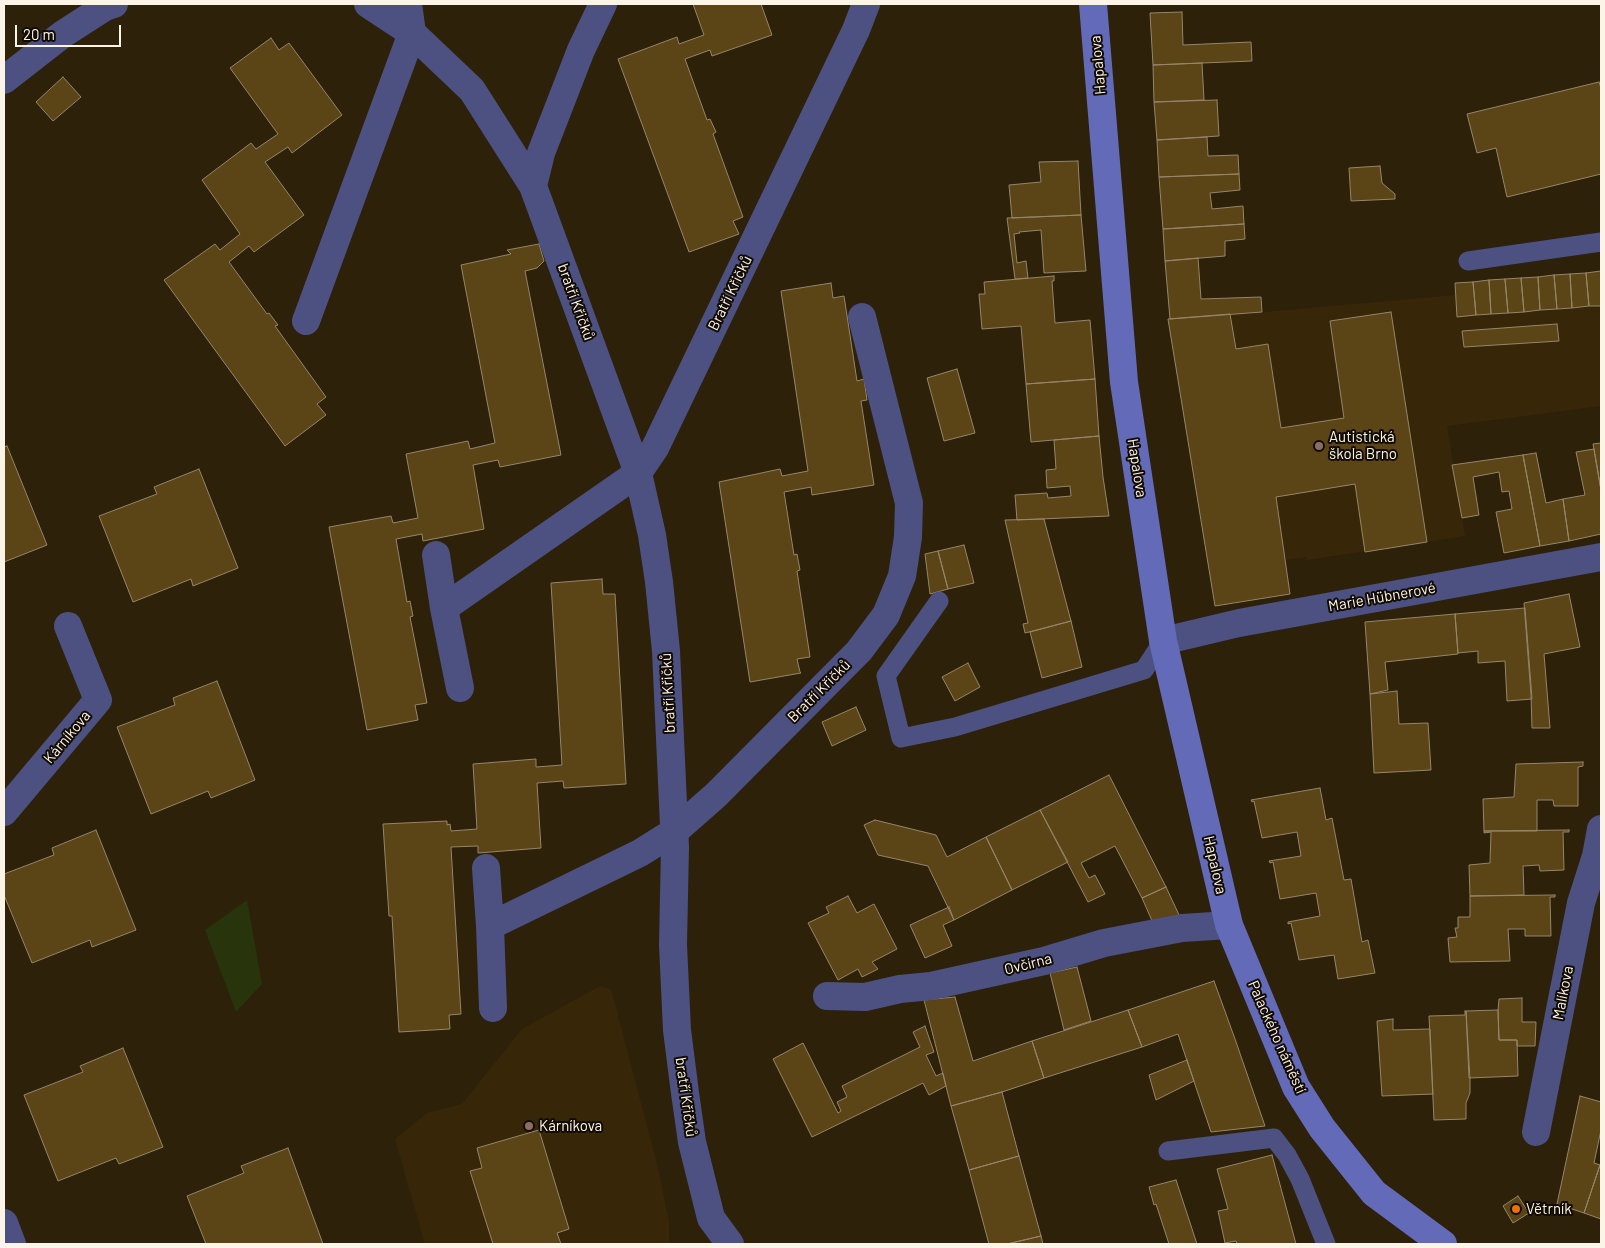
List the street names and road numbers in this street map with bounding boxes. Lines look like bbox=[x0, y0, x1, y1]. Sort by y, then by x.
street label: Hapalova bbox=[1086, 35, 1110, 95]
street label: Bratří Křičků bbox=[704, 252, 756, 334]
street label: bratří Křičků bbox=[554, 261, 598, 343]
street label: Hapalova bbox=[1123, 437, 1151, 499]
street label: Marie Hübnerové bbox=[1327, 579, 1437, 615]
street label: bratří Křičků bbox=[657, 652, 679, 734]
street label: Bratří Křičků bbox=[784, 656, 854, 726]
street label: Kárníkova bbox=[40, 707, 94, 767]
street label: Hapalova bbox=[1200, 834, 1230, 896]
street label: Ovčírna bbox=[1002, 949, 1054, 979]
street label: Malíkova bbox=[1549, 964, 1577, 1022]
street label: Palackého náměstí bbox=[1244, 978, 1310, 1096]
street label: bratří Křičků bbox=[672, 1056, 700, 1138]

